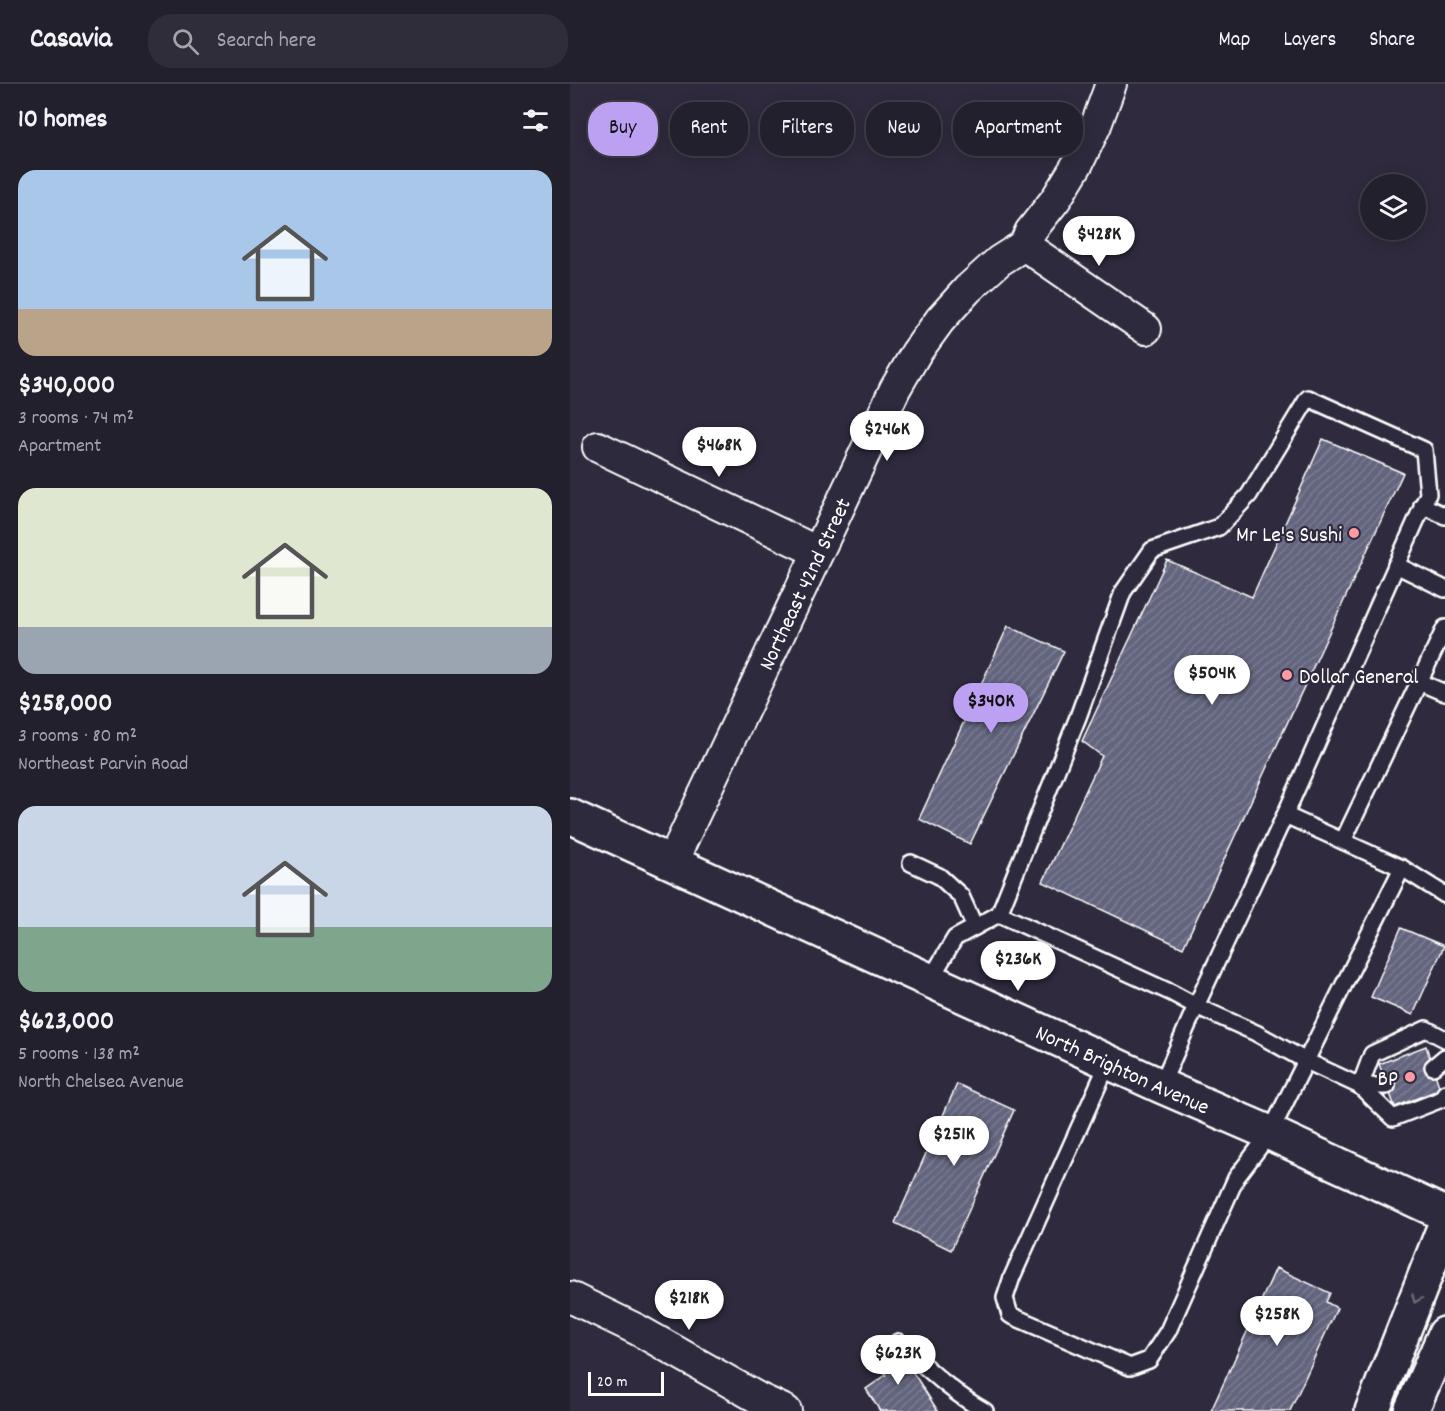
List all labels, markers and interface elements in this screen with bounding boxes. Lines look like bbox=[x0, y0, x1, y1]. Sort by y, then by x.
search box bbox=[148, 14, 568, 68]
text: Casavia bbox=[30, 21, 112, 61]
icon: search bbox=[169, 25, 202, 58]
text: Search here bbox=[217, 26, 316, 57]
text: Map bbox=[1219, 26, 1250, 56]
text: Layers bbox=[1283, 26, 1336, 56]
text: Share bbox=[1369, 26, 1415, 56]
text: 10 homes bbox=[18, 102, 108, 139]
chip: Buy bbox=[588, 102, 658, 156]
chip: Rent bbox=[670, 102, 748, 156]
chip: Filters bbox=[760, 102, 854, 156]
chip: New bbox=[866, 102, 941, 156]
chip: Apartment bbox=[953, 102, 1083, 156]
icon: filters bbox=[519, 104, 552, 137]
map controls bbox=[1360, 174, 1426, 240]
button: layers bbox=[1360, 174, 1426, 240]
icon: home bbox=[231, 209, 339, 317]
pin: $428K bbox=[1057, 216, 1141, 267]
text: $428K bbox=[1077, 221, 1121, 249]
text: $340,000 bbox=[18, 368, 115, 405]
text: 3 rooms · 74 m² bbox=[18, 405, 134, 433]
pin: $246K bbox=[845, 411, 929, 462]
text: $246K bbox=[864, 416, 910, 444]
pin: $468K bbox=[677, 427, 761, 478]
text: $468K bbox=[696, 432, 742, 460]
text: Apartment bbox=[18, 433, 101, 461]
street label: Northeast 42nd Street bbox=[753, 494, 860, 676]
place label: Mr Le's Sushi bbox=[1236, 521, 1342, 552]
marker: Mr Le's Sushi bbox=[1347, 526, 1361, 540]
icon: home bbox=[231, 527, 339, 635]
pin: $504K bbox=[1170, 655, 1254, 706]
text: $504K bbox=[1188, 660, 1236, 688]
place label: Dollar General bbox=[1299, 663, 1418, 694]
marker: Dollar General bbox=[1280, 668, 1294, 682]
pin: $340K bbox=[949, 683, 1033, 734]
text: $258,000 bbox=[18, 686, 112, 723]
text: $340K bbox=[967, 688, 1015, 716]
text: 3 rooms · 80 m² bbox=[18, 723, 137, 751]
text: Northeast Parvin Road bbox=[18, 751, 188, 779]
icon: home bbox=[231, 845, 339, 953]
pin: $236K bbox=[976, 941, 1060, 992]
text: $236K bbox=[995, 946, 1041, 974]
text: $623,000 bbox=[18, 1004, 114, 1041]
street label: North Brighton Avenue bbox=[1030, 1019, 1214, 1124]
text: 5 rooms · 138 m² bbox=[18, 1041, 140, 1069]
place label: BP bbox=[1378, 1065, 1398, 1096]
text: North Chelsea Avenue bbox=[18, 1069, 184, 1097]
marker: BP bbox=[1403, 1070, 1417, 1084]
pin: $251K bbox=[912, 1116, 996, 1167]
text: $251K bbox=[933, 1121, 975, 1149]
pin: $218K bbox=[647, 1280, 731, 1331]
text: $218K bbox=[669, 1285, 709, 1313]
one-way arrow bbox=[1411, 1292, 1423, 1303]
pin: $258K bbox=[1235, 1296, 1319, 1347]
text: $258K bbox=[1254, 1301, 1300, 1329]
pin: $623K bbox=[856, 1335, 940, 1386]
text: $623K bbox=[875, 1340, 921, 1368]
scale bar bbox=[588, 1369, 664, 1396]
text: 20 m bbox=[597, 1371, 627, 1394]

